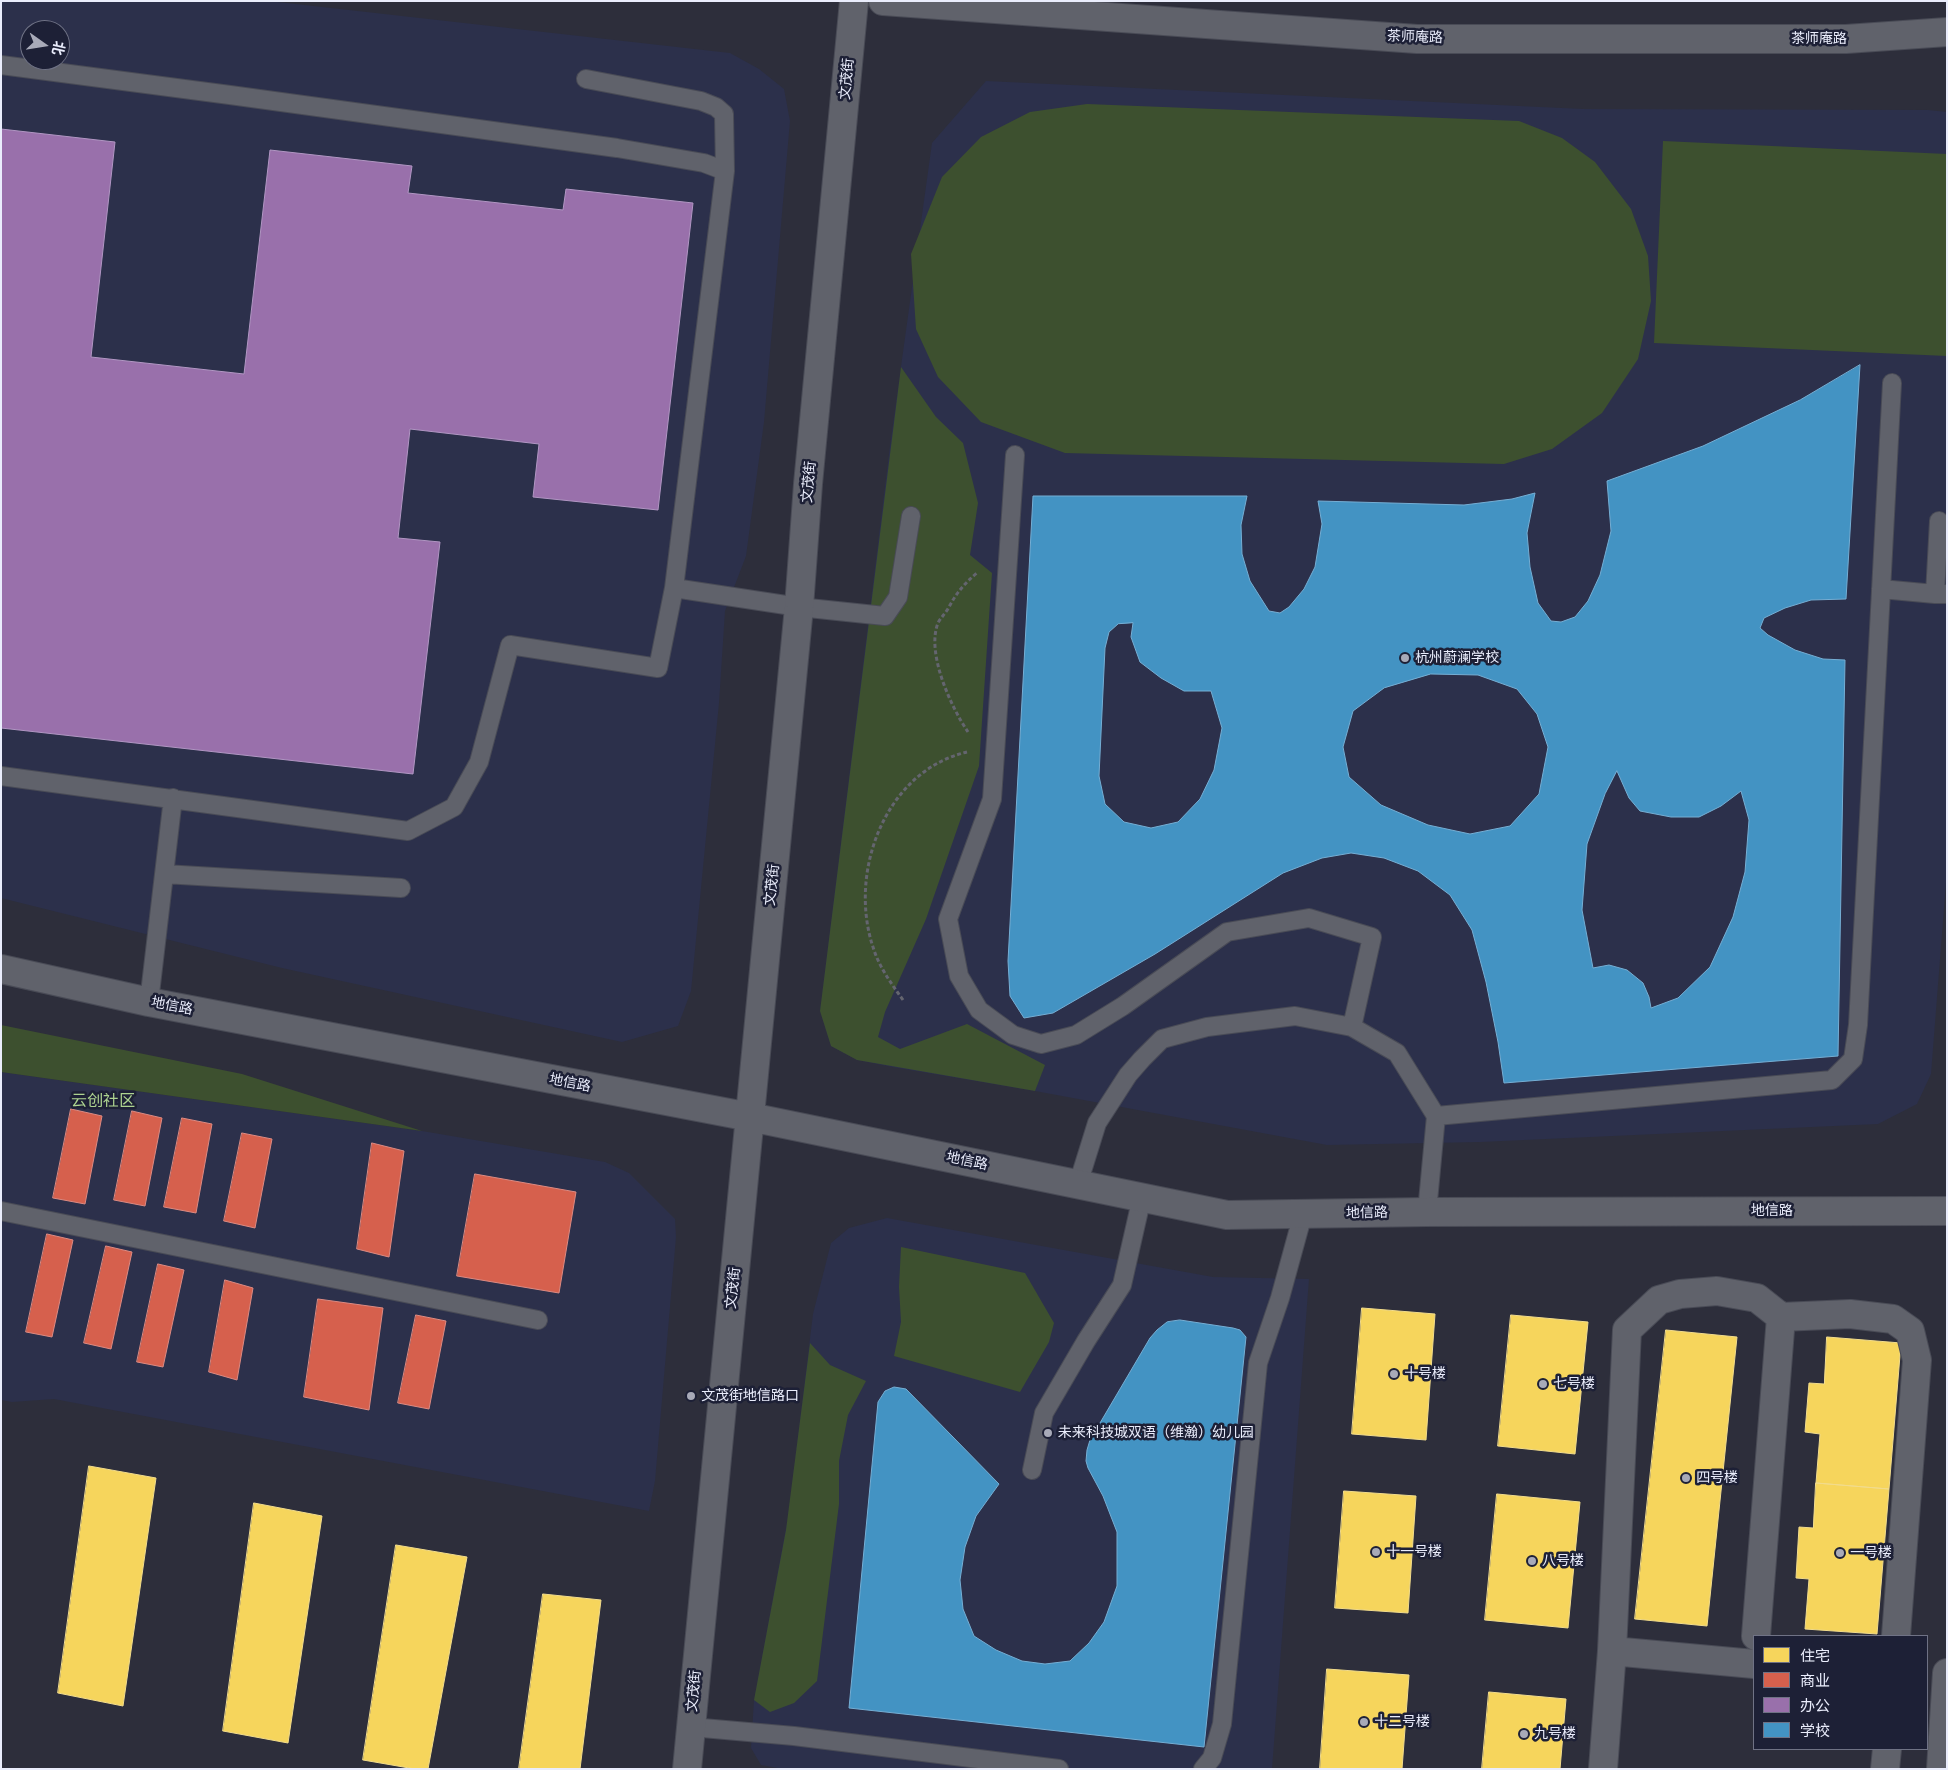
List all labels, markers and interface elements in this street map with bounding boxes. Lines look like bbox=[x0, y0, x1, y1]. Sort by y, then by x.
north arrow bbox=[20, 20, 70, 70]
street label: 茶师庵路 bbox=[1387, 28, 1443, 46]
street label: 茶师庵路 bbox=[1791, 31, 1847, 47]
text: 北 bbox=[48, 39, 69, 57]
street label: 文茂街 bbox=[837, 57, 857, 101]
street label: 文茂街 bbox=[799, 460, 819, 504]
place label: 杭州蔚澜学校 bbox=[1415, 650, 1499, 666]
marker: 杭州蔚澜学校 bbox=[1399, 652, 1411, 664]
street label: 文茂街 bbox=[761, 863, 783, 907]
street label: 地信路 bbox=[150, 994, 194, 1018]
street label: 地信路 bbox=[548, 1071, 592, 1095]
district label: 云创社区 bbox=[71, 1091, 135, 1111]
street label: 地信路 bbox=[945, 1148, 989, 1174]
street label: 地信路 bbox=[1751, 1203, 1793, 1219]
street label: 地信路 bbox=[1346, 1204, 1388, 1222]
street label: 文茂街 bbox=[722, 1266, 744, 1310]
place label: 十号楼 bbox=[1404, 1366, 1446, 1382]
marker: 十号楼 bbox=[1388, 1368, 1400, 1380]
place label: 七号楼 bbox=[1553, 1376, 1595, 1392]
marker: 七号楼 bbox=[1537, 1378, 1549, 1390]
place label: 文茂街地信路口 bbox=[701, 1388, 799, 1404]
marker: 文茂街地信路口 bbox=[685, 1390, 697, 1402]
place label: 未来科技城双语（维瀚）幼儿园 bbox=[1058, 1425, 1254, 1441]
marker: 未来科技城双语（维瀚）幼儿园 bbox=[1042, 1427, 1054, 1439]
place label: 四号楼 bbox=[1696, 1470, 1738, 1486]
marker: 四号楼 bbox=[1680, 1472, 1692, 1484]
place label: 十一号楼 bbox=[1386, 1544, 1442, 1560]
place label: 一号楼 bbox=[1850, 1545, 1892, 1561]
marker: 十一号楼 bbox=[1370, 1546, 1382, 1558]
marker: 一号楼 bbox=[1834, 1547, 1846, 1559]
place label: 八号楼 bbox=[1542, 1553, 1584, 1569]
marker: 八号楼 bbox=[1526, 1555, 1538, 1567]
legend bbox=[1753, 1635, 1928, 1750]
text: 住宅 bbox=[1800, 1646, 1830, 1665]
street label: 文茂街 bbox=[684, 1669, 704, 1713]
text: 商业 bbox=[1800, 1671, 1830, 1690]
text: 办公 bbox=[1800, 1696, 1830, 1715]
place label: 十二号楼 bbox=[1374, 1714, 1430, 1730]
marker: 十二号楼 bbox=[1358, 1716, 1370, 1728]
text: 学校 bbox=[1800, 1721, 1830, 1740]
place label: 九号楼 bbox=[1534, 1726, 1576, 1742]
marker: 九号楼 bbox=[1518, 1728, 1530, 1740]

